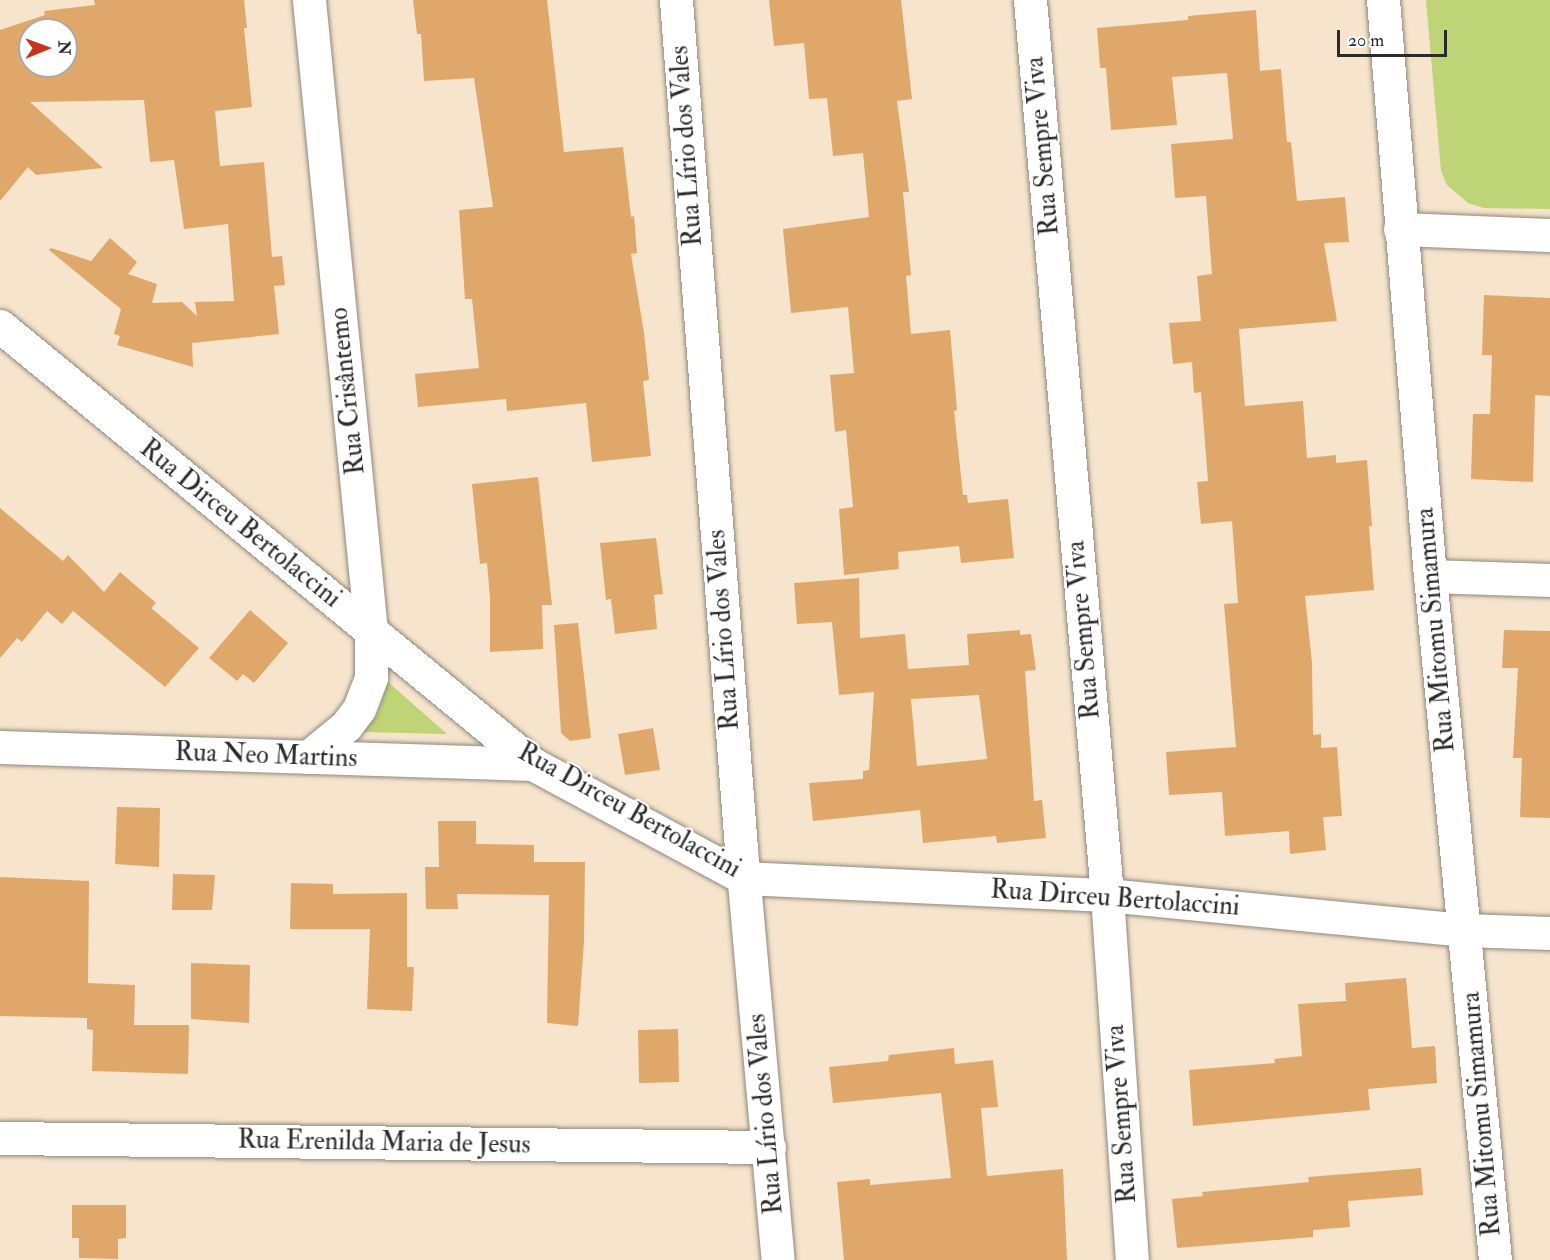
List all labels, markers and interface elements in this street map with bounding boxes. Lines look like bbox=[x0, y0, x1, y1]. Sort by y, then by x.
north arrow bbox=[18, 18, 78, 78]
scale bar bbox=[1340, 18, 1450, 56]
text: 20 m bbox=[1348, 29, 1384, 52]
text: N bbox=[54, 40, 74, 55]
street label: Rua Lírio dos Vales bbox=[664, 45, 710, 247]
street label: Rua Sempre Viva bbox=[1020, 55, 1066, 237]
street label: Rua Crisântemo bbox=[324, 306, 372, 476]
street label: Rua Dirceu Bertolaccini bbox=[133, 433, 347, 615]
street label: Rua Mitomu Simamura bbox=[1410, 506, 1462, 754]
street label: Rua Lírio dos Vales bbox=[701, 529, 747, 731]
street label: Rua Sempre Viva bbox=[1061, 539, 1107, 721]
street label: Rua Neo Martins bbox=[174, 737, 358, 775]
street label: Rua Dirceu Bertolaccini bbox=[512, 737, 746, 885]
street label: Rua Dirceu Bertolaccini bbox=[989, 875, 1241, 923]
street label: Rua Mitomu Simamura bbox=[1456, 990, 1508, 1238]
street label: Rua Lírio dos Vales bbox=[742, 1012, 790, 1216]
street label: Rua Sempre Viva bbox=[1100, 1023, 1144, 1205]
street label: Rua Erenilda Maria de Jesus bbox=[237, 1125, 531, 1161]

